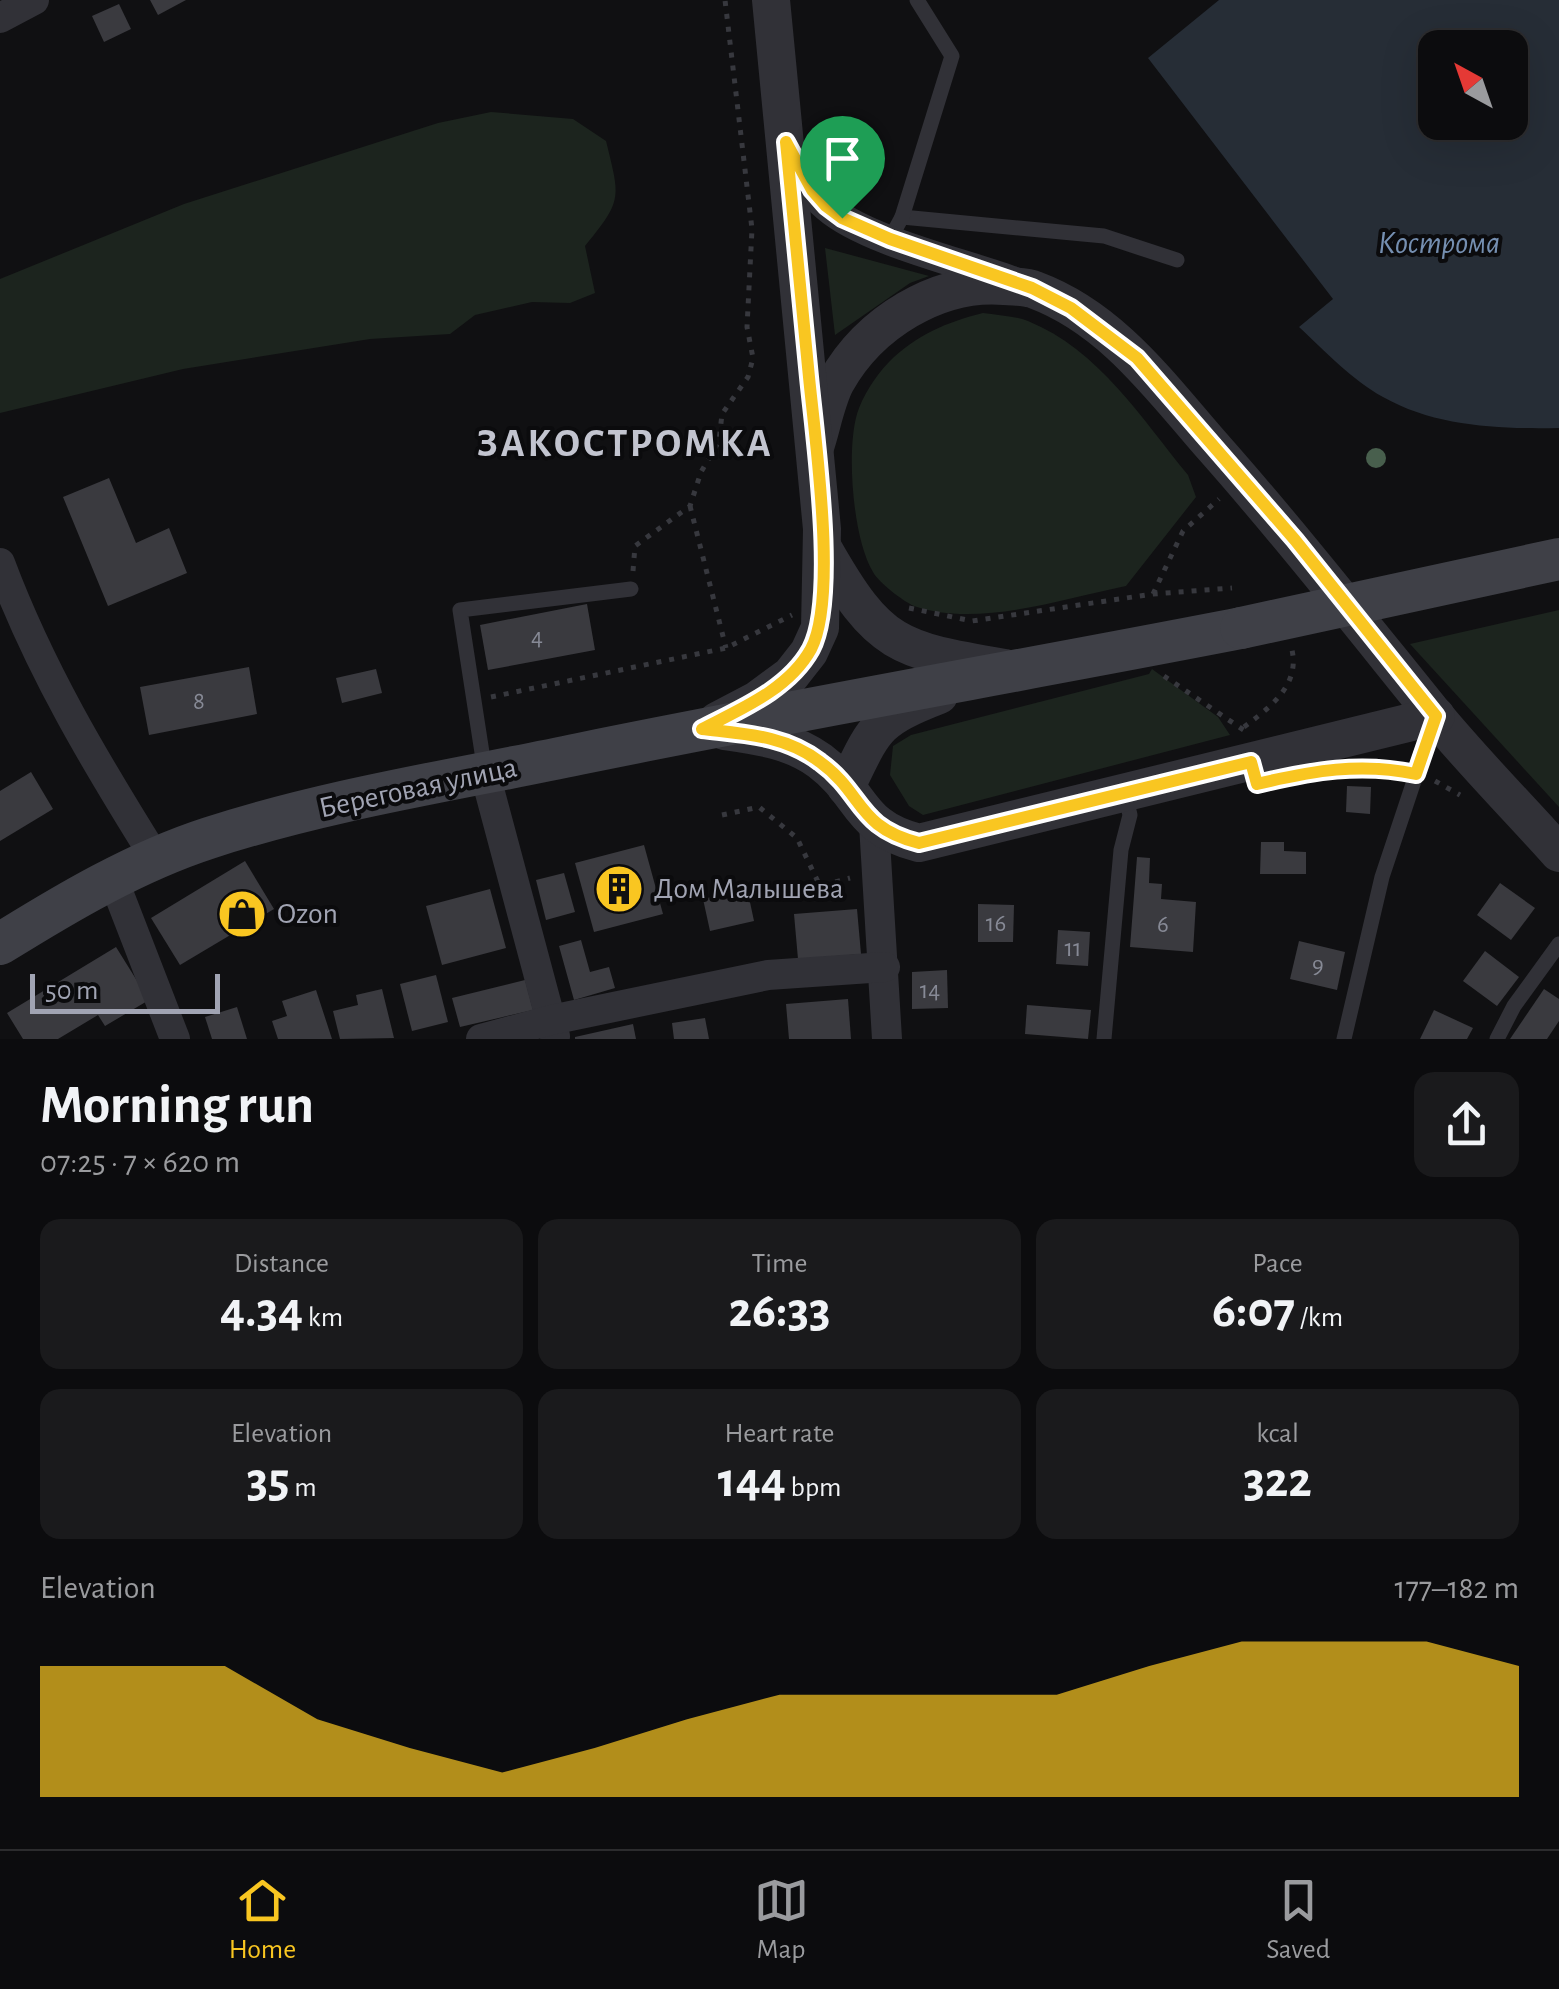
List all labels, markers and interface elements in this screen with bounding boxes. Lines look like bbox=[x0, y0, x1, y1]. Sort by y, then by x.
north arrow bbox=[1418, 30, 1528, 140]
map controls bbox=[1418, 30, 1528, 140]
pin bbox=[800, 116, 885, 219]
icon: arrive bbox=[815, 131, 870, 186]
water label: Кострома bbox=[1378, 227, 1500, 260]
district label: ЗАКОСТРОМКА bbox=[477, 424, 773, 464]
house number: 4 bbox=[531, 625, 543, 650]
house number: 8 bbox=[193, 689, 205, 714]
street label: Береговая улица bbox=[316, 752, 520, 824]
building icon: Дом Малышева bbox=[593, 863, 645, 915]
place label: Дом Малышева bbox=[654, 874, 844, 904]
shop icon: Ozon bbox=[216, 888, 268, 940]
place label: Ozon bbox=[277, 899, 338, 929]
house number: 16 bbox=[986, 911, 1006, 936]
house number: 6 bbox=[1157, 912, 1169, 937]
house number: 11 bbox=[1064, 936, 1082, 961]
house number: 9 bbox=[1312, 953, 1324, 978]
scale bar bbox=[30, 969, 220, 1014]
text: 50 m bbox=[45, 977, 99, 1005]
house number: 14 bbox=[920, 978, 940, 1003]
button: share bbox=[1414, 1072, 1519, 1177]
text: Morning run bbox=[40, 1078, 314, 1133]
text: 07:25 · 7 × 620 m bbox=[40, 1146, 240, 1178]
text: Distance bbox=[234, 1250, 329, 1278]
text: Time bbox=[752, 1250, 807, 1278]
text: Pace bbox=[1252, 1250, 1303, 1278]
text: 4.34 bbox=[220, 1286, 303, 1336]
text: 26:33 bbox=[728, 1286, 831, 1336]
text: 6:07 bbox=[1212, 1286, 1295, 1336]
text: km bbox=[303, 1304, 343, 1332]
text: /km bbox=[1295, 1304, 1343, 1332]
text: Elevation bbox=[231, 1420, 332, 1448]
text: Heart rate bbox=[725, 1420, 834, 1448]
text: kcal bbox=[1256, 1420, 1299, 1448]
text: 35 bbox=[246, 1456, 290, 1506]
text: 144 bbox=[718, 1456, 786, 1506]
text: 322 bbox=[1243, 1456, 1312, 1506]
text: m bbox=[290, 1474, 317, 1502]
text: bpm bbox=[786, 1474, 841, 1502]
text: Elevation bbox=[40, 1572, 156, 1604]
text: 177–182 m bbox=[1394, 1572, 1519, 1604]
tab: Home bbox=[229, 1873, 296, 1967]
tab: Map bbox=[754, 1873, 809, 1967]
tab: Saved bbox=[1266, 1873, 1330, 1967]

